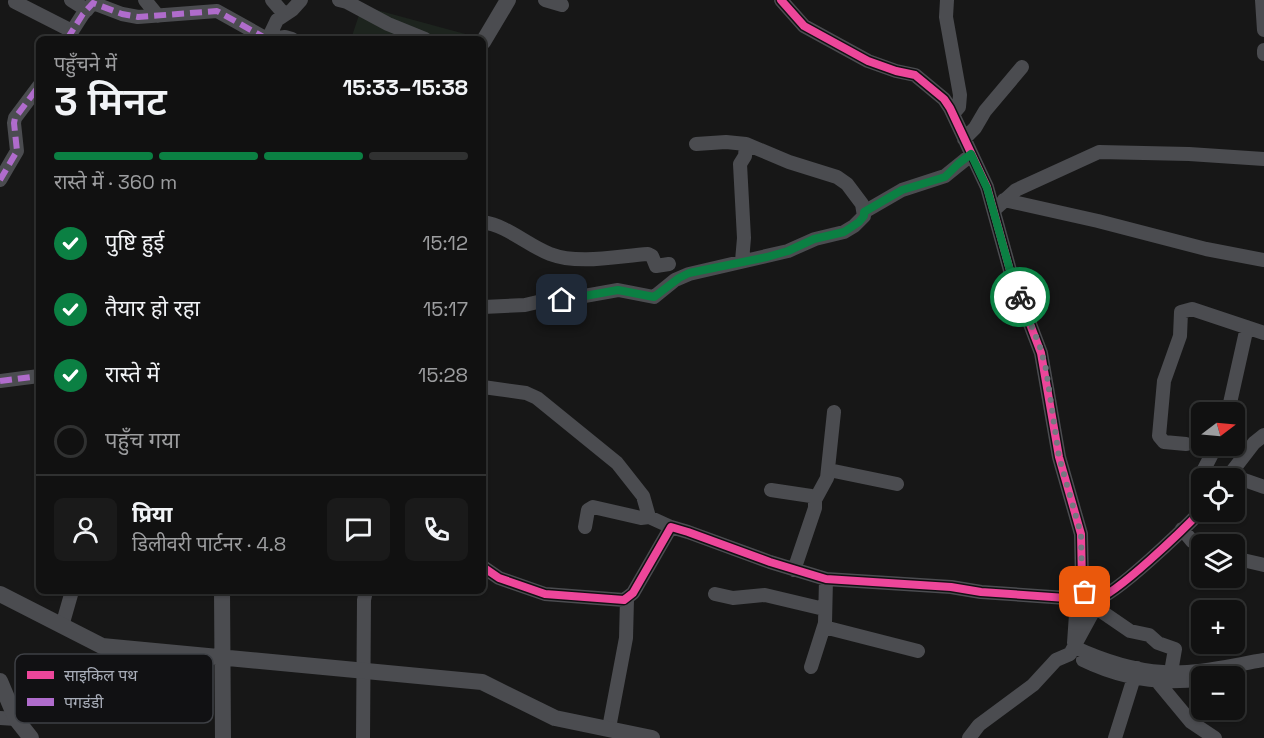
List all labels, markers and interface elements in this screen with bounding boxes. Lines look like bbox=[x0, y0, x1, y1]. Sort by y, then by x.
text: पहुँचने में bbox=[54, 51, 117, 77]
text: 15:33–15:38 bbox=[342, 73, 468, 101]
text: 3 मिनट bbox=[54, 77, 167, 126]
text: रास्ते में · 360 m bbox=[54, 169, 177, 195]
icon: check bbox=[54, 227, 87, 260]
text: पुष्टि हुई bbox=[105, 228, 164, 256]
text: 15:12 bbox=[422, 230, 468, 256]
courier bbox=[990, 267, 1050, 327]
pin bbox=[536, 274, 587, 325]
icon: bike bbox=[1004, 281, 1037, 314]
icon: home bbox=[545, 283, 578, 316]
icon: check bbox=[54, 293, 87, 326]
text: तैयार हो रहा bbox=[105, 294, 200, 322]
text: 15:17 bbox=[423, 296, 468, 322]
icon: check bbox=[54, 359, 87, 392]
text: रास्ते में bbox=[105, 360, 160, 388]
text: 15:28 bbox=[418, 362, 468, 388]
north arrow bbox=[1191, 402, 1245, 456]
map controls bbox=[1191, 402, 1245, 720]
text: पहुँच गया bbox=[105, 426, 180, 454]
button: locate bbox=[1191, 468, 1245, 522]
button: person bbox=[54, 498, 117, 561]
button: chat bbox=[327, 498, 390, 561]
button: phone bbox=[405, 498, 468, 561]
text: प्रिया bbox=[132, 500, 172, 528]
text: डिलीवरी पार्टनर · 4.8 bbox=[132, 531, 286, 557]
button: layers bbox=[1191, 534, 1245, 588]
pin bbox=[1059, 566, 1110, 617]
icon: bag bbox=[1068, 575, 1101, 608]
button: + bbox=[1191, 600, 1245, 654]
legend bbox=[15, 654, 213, 723]
text: साइकिल पथ bbox=[64, 665, 138, 686]
button: − bbox=[1191, 666, 1245, 720]
text: पगडंडी bbox=[64, 692, 104, 713]

